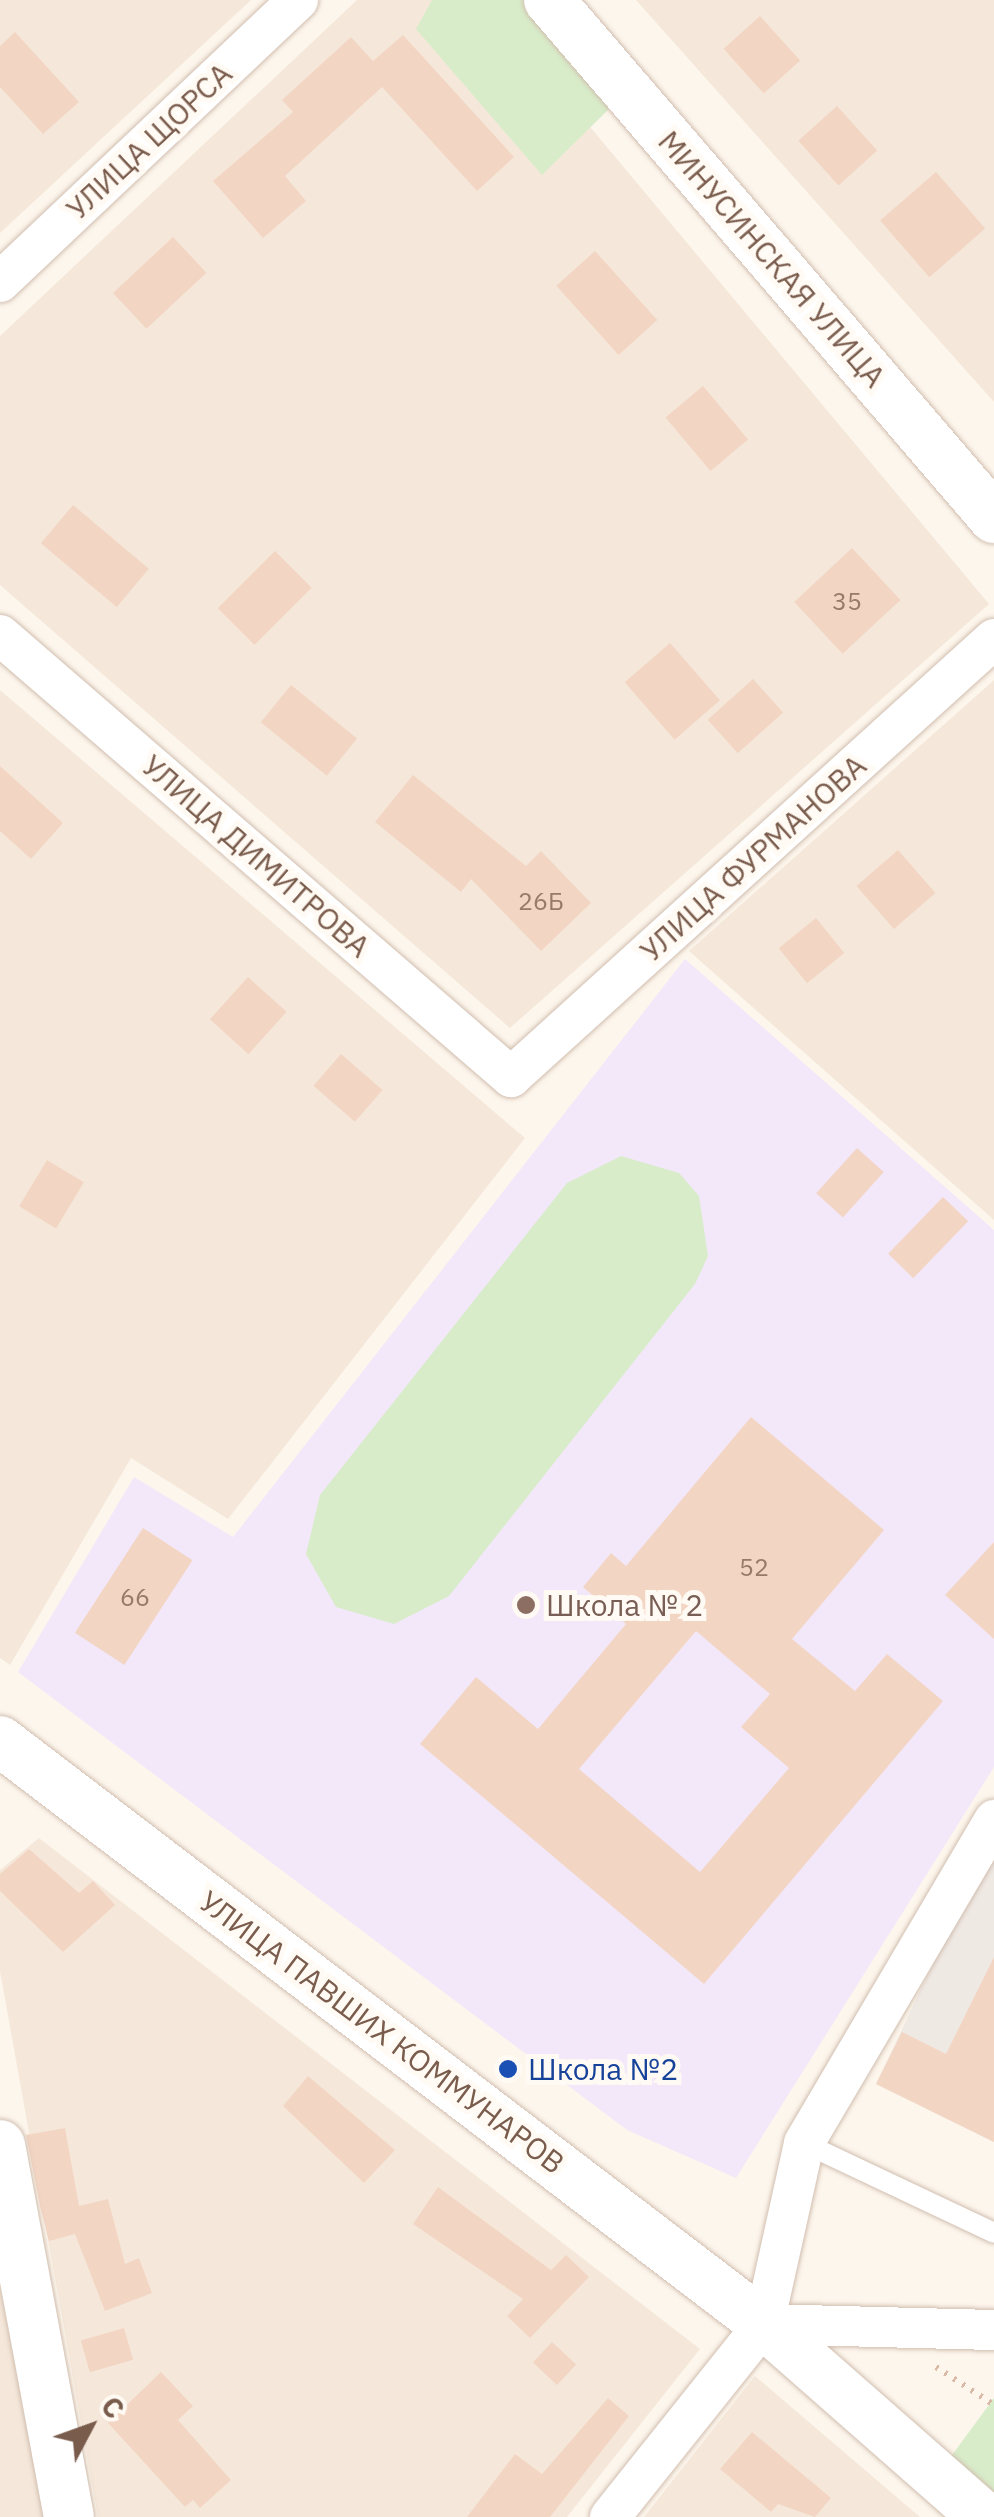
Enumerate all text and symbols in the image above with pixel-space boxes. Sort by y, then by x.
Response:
street label: УЛИЦА ЩОРСА [59,55,239,227]
street label: МИНУСИНСКАЯ УЛИЦА [651,123,893,395]
house number: 35 [832,586,862,616]
street label: УЛИЦА ДИМИТРОВА [135,747,377,965]
street label: УЛИЦА ФУРМАНОВА [633,747,873,969]
house number: 26Б [518,886,564,916]
house number: 52 [739,1552,769,1582]
house number: 66 [120,1582,150,1612]
place label: Школа № 2 [546,1587,703,1623]
marker: Школа № 2 [515,1594,537,1616]
street label: УЛИЦА ПАВШИХ КОММУНАРОВ [192,1883,572,2181]
place label: Школа №2 [528,2051,678,2087]
marker: Школа №2 [497,2058,519,2080]
north arrow [40,2377,140,2477]
text: С [93,2388,133,2426]

